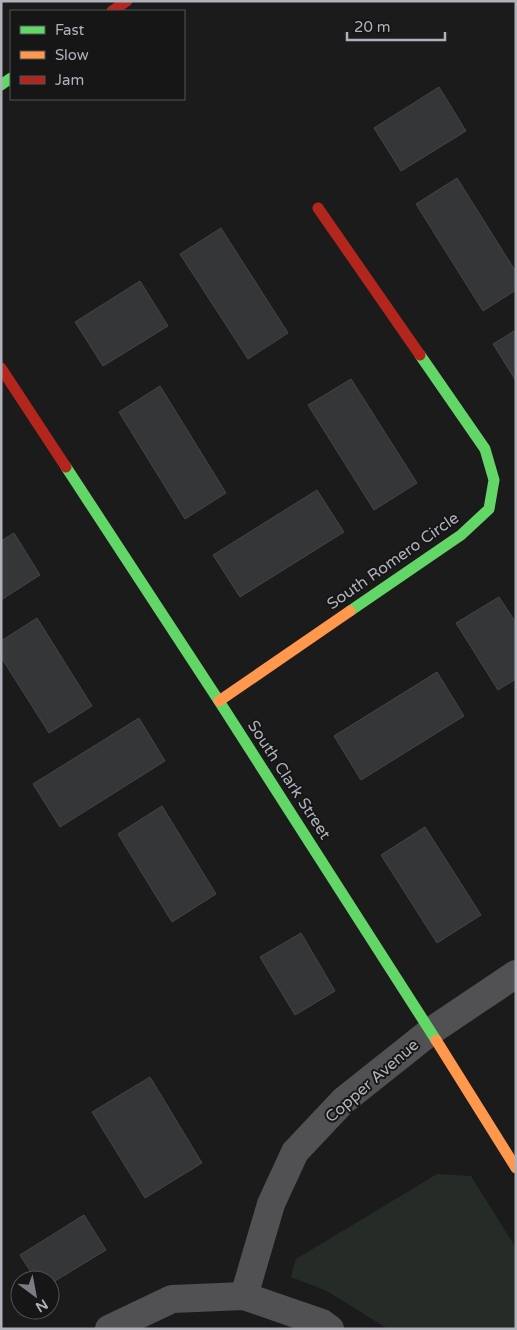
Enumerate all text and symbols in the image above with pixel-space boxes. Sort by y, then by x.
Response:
legend [10,10,185,100]
scale bar [347,10,444,42]
text: 20 m [354,18,391,36]
text: Fast [55,21,85,39]
text: Slow [55,46,89,64]
text: Jam [55,71,84,89]
street label: South Romero Circle [323,508,463,614]
street label: South Clark Street [243,717,335,843]
street label: Copper Avenue [321,1035,423,1127]
north arrow [10,1270,60,1320]
text: N [32,1295,51,1316]

